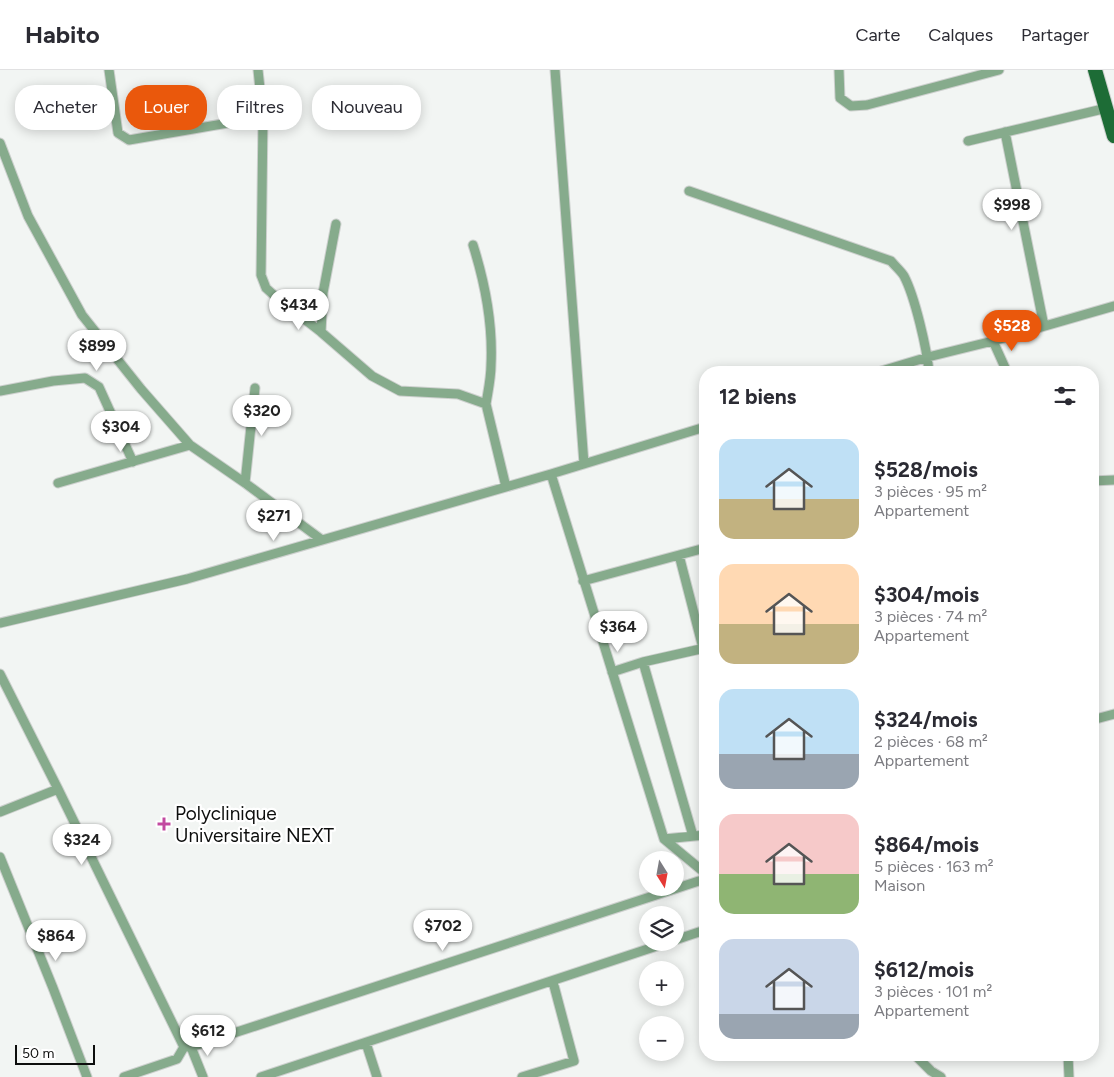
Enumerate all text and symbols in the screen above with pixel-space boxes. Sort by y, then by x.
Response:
text: Habito [25,20,100,49]
text: Carte [855,24,900,46]
text: Calques [928,24,993,46]
text: Partager [1021,24,1089,46]
chip: Acheter [15,85,115,130]
chip: Louer [125,85,207,130]
chip: Filtres [217,85,302,130]
chip: Nouveau [312,85,421,130]
pin: $998 [982,189,1042,231]
text: $998 [993,195,1031,214]
pin: $434 [269,288,329,331]
text: $434 [280,295,318,314]
pin: $528 [982,310,1042,352]
text: $528 [993,316,1031,335]
pin: $899 [67,330,127,372]
text: $899 [78,336,116,355]
icon: filters [1051,382,1079,410]
text: 12 biens [719,384,796,409]
pin: $320 [232,394,292,437]
text: $320 [243,401,281,420]
pin: $304 [91,410,151,453]
text: $304 [102,417,140,436]
text: $528/mois [874,457,978,482]
icon: home [759,459,819,519]
text: 3 pièces · 95 m² [874,482,987,501]
pin: $271 [244,500,304,542]
text: Appartement [874,501,969,520]
text: $271 [257,506,291,525]
text: $304/mois [874,582,979,607]
icon: home [759,584,819,644]
text: 3 pièces · 74 m² [874,607,987,626]
pin: $364 [588,610,648,653]
text: $364 [599,617,637,636]
text: Appartement [874,626,969,645]
text: $324/mois [874,707,978,732]
icon: home [759,709,819,769]
text: 2 pièces · 68 m² [874,732,988,751]
text: Appartement [874,751,969,770]
place label: Polyclinique Universitaire NEXT [175,802,335,847]
marker: Polyclinique Universitaire NEXT [157,817,171,831]
pin: $324 [52,824,112,866]
text: $324 [63,830,101,849]
text: $864/mois [874,832,979,857]
icon: home [759,834,819,894]
north arrow [639,851,684,896]
map controls [639,851,684,1061]
text: 5 pièces · 163 m² [874,857,994,876]
text: Maison [874,876,925,895]
button: layers [639,906,684,951]
pin: $702 [413,910,473,952]
text: $702 [424,916,462,935]
pin: $864 [26,920,86,962]
text: $864 [37,926,75,945]
text: $612/mois [874,957,974,982]
icon: home [759,959,819,1019]
button: + [639,961,684,1006]
text: 3 pièces · 101 m² [874,982,992,1001]
text: Appartement [874,1001,969,1020]
pin: $612 [178,1014,238,1057]
button: − [639,1016,684,1061]
text: $612 [191,1021,225,1040]
scale bar [15,1042,95,1065]
text: 50 m [22,1045,54,1062]

